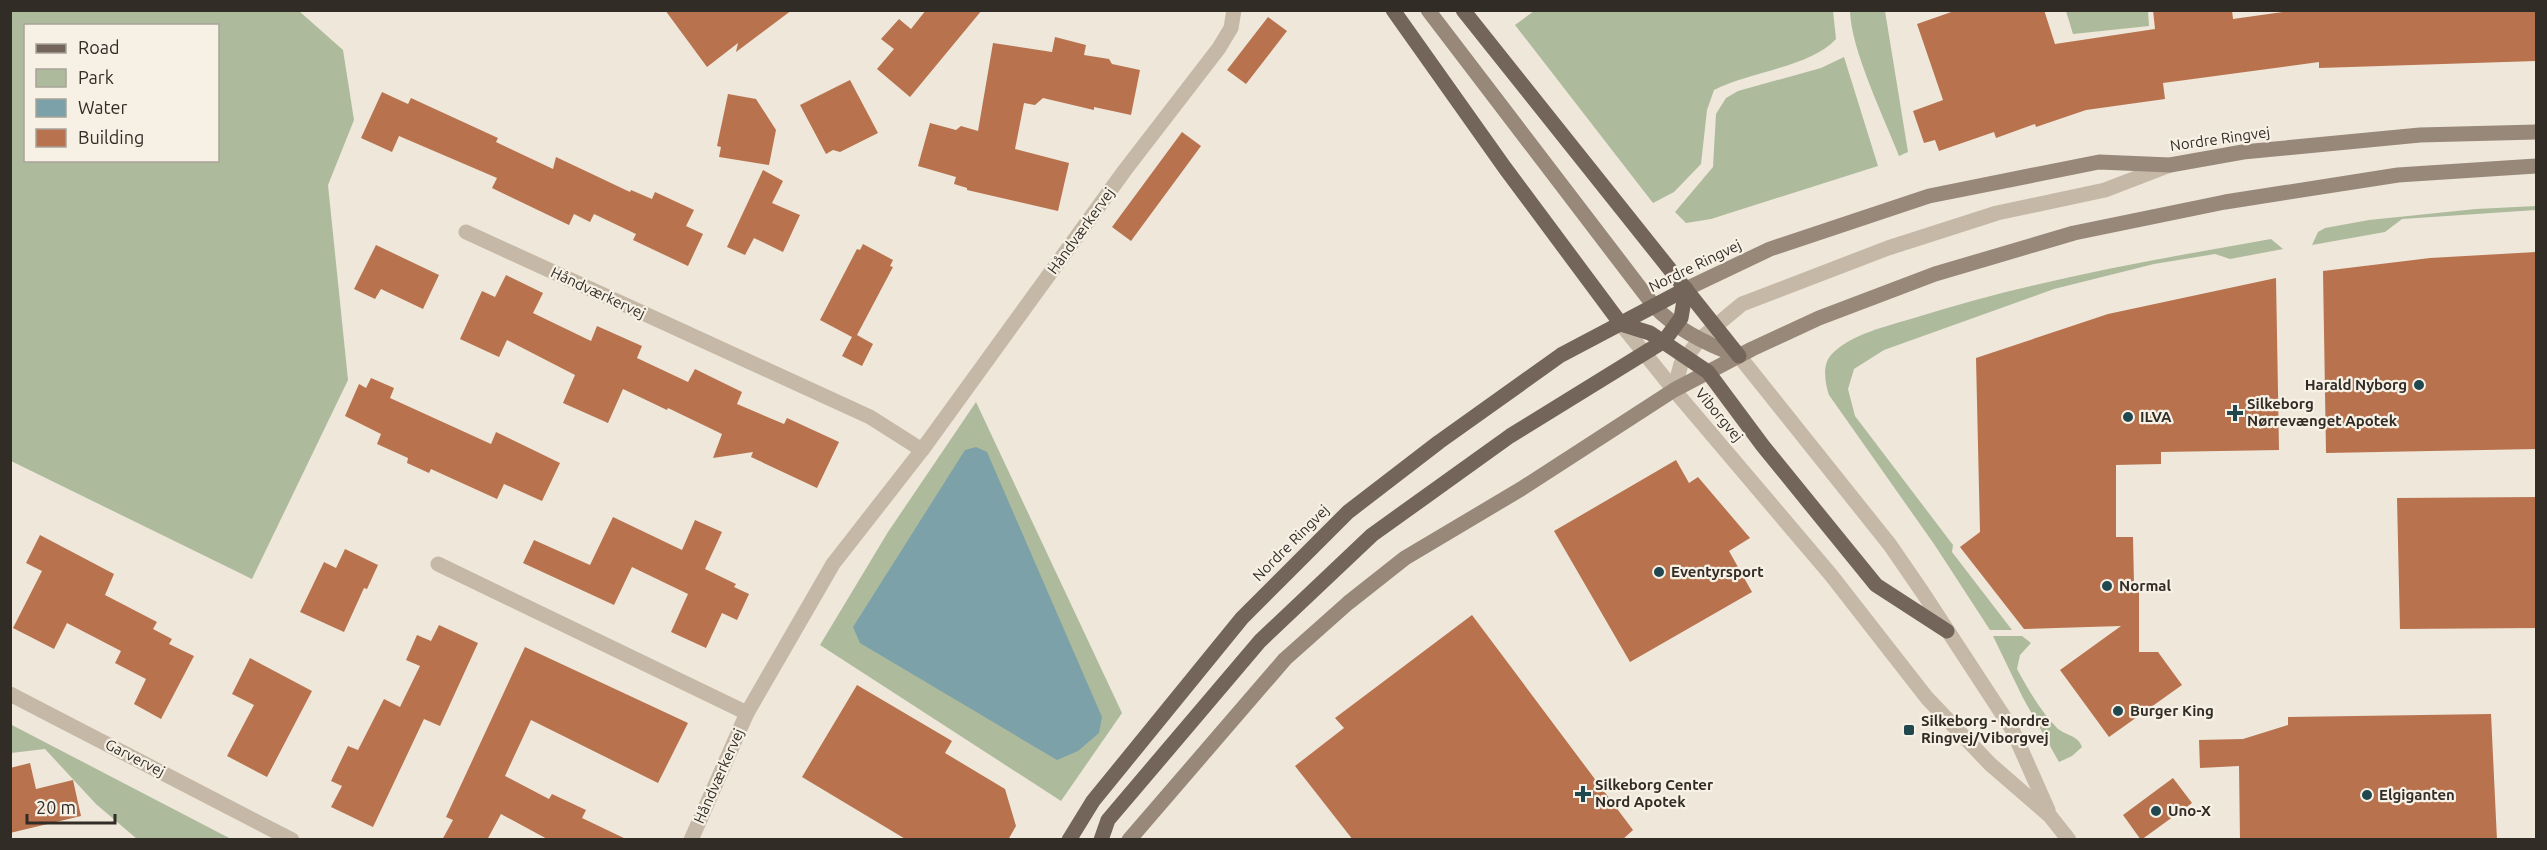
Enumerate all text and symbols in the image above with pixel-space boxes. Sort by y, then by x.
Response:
legend [24,24,219,162]
text: Road [78,37,120,57]
text: Park [78,67,114,87]
text: Water [78,97,128,117]
street label: Nordre Ringvej [2169,123,2271,154]
text: Building [78,127,144,147]
street label: Håndværkervej [1044,184,1117,277]
street label: Nordre Ringvej [1646,236,1744,295]
street label: Håndværkervej [548,263,648,322]
place label: Harald Nyborg [2305,376,2407,393]
marker: Harald Nyborg [2412,378,2426,392]
street label: Viborgvej [1692,384,1747,445]
place label: Silkeborg Nørrevænget Apotek [2247,395,2398,429]
marker: Silkeborg Nørrevænget Apotek [2228,406,2242,420]
place label: ILVA [2140,408,2172,425]
marker: ILVA [2121,410,2135,424]
street label: Nordre Ringvej [1249,501,1332,584]
place label: Eventyrsport [1671,563,1764,580]
marker: Eventyrsport [1652,565,1666,579]
place label: Normal [2119,577,2171,594]
marker: Normal [2100,579,2114,593]
place label: Burger King [2130,702,2214,719]
marker: Burger King [2111,704,2125,718]
place label: Silkeborg - Nordre Ringvej/Viborgvej [1921,712,2050,746]
marker: Silkeborg - Nordre Ringvej/Viborgvej [1902,723,1916,737]
street label: Håndværkervej [690,726,747,826]
street label: Garvervej [103,735,168,780]
place label: Silkeborg Center Nord Apotek [1595,776,1714,810]
place label: Elgiganten [2379,786,2455,803]
scale bar [27,787,116,825]
marker: Silkeborg Center Nord Apotek [1576,787,1590,801]
marker: Elgiganten [2360,788,2374,802]
text: 20 m [36,797,76,817]
place label: Uno-X [2168,802,2211,819]
marker: Uno-X [2149,804,2163,818]

